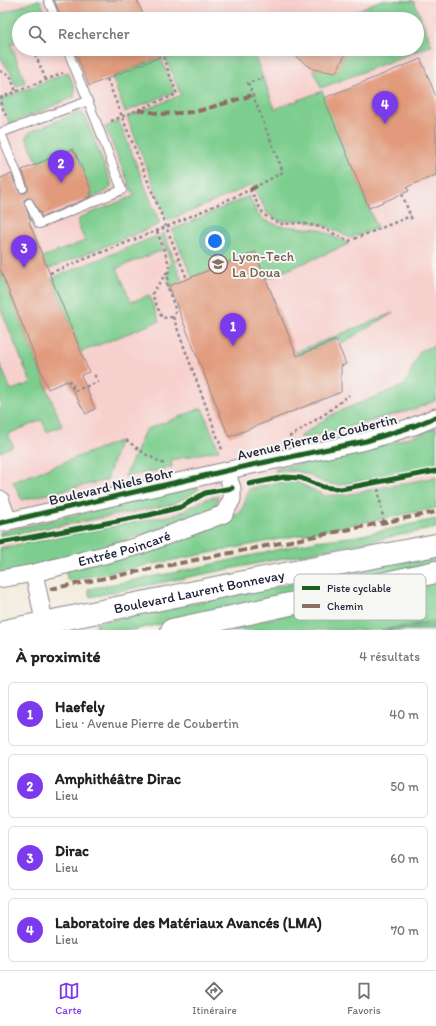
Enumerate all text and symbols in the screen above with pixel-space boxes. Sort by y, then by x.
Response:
search box [12,12,424,56]
icon: search [26,23,48,45]
text: Rechercher [58,25,130,43]
pin: 4 [372,91,398,124]
pin: 2 [48,150,74,183]
your location [205,231,225,251]
pin: 3 [11,235,37,268]
place label: Lyon-Tech La Doua [232,248,295,281]
school or university icon: Lyon-Tech La Doua [207,253,229,275]
pin: 1 [220,313,246,346]
street label: Avenue Pierre de Coubertin [236,411,399,464]
street label: Boulevard Niels Bohr [47,464,175,509]
street label: Entrée Poincaré [76,527,173,570]
street label: Boulevard Laurent Bonnevay [112,566,286,617]
legend [294,574,426,620]
text: Piste cyclable [327,582,391,595]
text: Chemin [327,600,364,613]
text: À proximité [16,646,101,666]
text: 4 résultats [359,649,420,664]
text: Haefely [55,698,105,716]
text: 1 [27,707,33,722]
text: 40 m [389,707,419,722]
text: Lieu · Avenue Pierre de Coubertin [55,716,239,731]
text: Amphithéâtre Dirac [55,770,181,788]
text: 2 [27,779,33,794]
text: 50 m [390,779,419,794]
text: Lieu [55,788,78,803]
text: Dirac [55,842,89,860]
text: 3 [26,851,34,866]
text: 60 m [390,851,419,866]
text: Lieu [55,860,78,875]
text: Laboratoire des Matériaux Avancés (LMA) [55,914,322,932]
text: 4 [26,923,34,938]
text: 70 m [391,923,419,938]
text: Lieu [55,932,78,947]
tab: Carte [55,980,82,1017]
tab: Itinéraire [192,980,237,1017]
tab: Favoris [347,980,381,1017]

